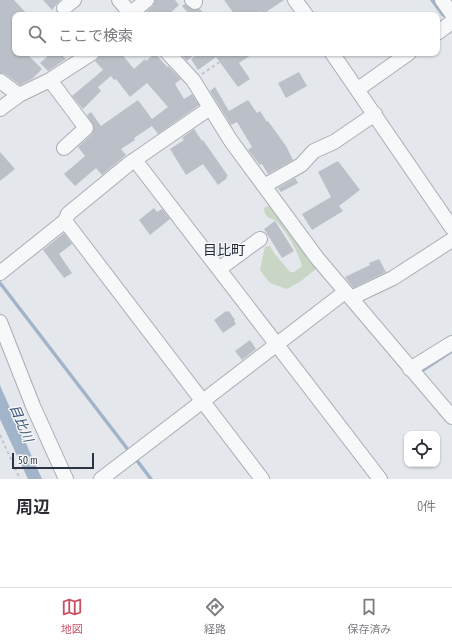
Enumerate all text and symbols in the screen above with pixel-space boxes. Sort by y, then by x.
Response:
search box [12,12,440,56]
icon: search [26,23,48,45]
text: ここで検索 [58,26,133,45]
district label: 目比町 [203,241,245,259]
water label: 目比川 [6,402,38,446]
map controls [404,431,440,467]
button: locate [404,431,440,467]
scale bar [12,451,94,470]
text: 50 m [18,453,37,467]
text: 周辺 [16,496,50,518]
text: 0件 [417,498,436,515]
tab: 地図 [61,596,83,636]
tab: 経路 [204,596,226,636]
tab: 保存済み [347,596,391,636]

